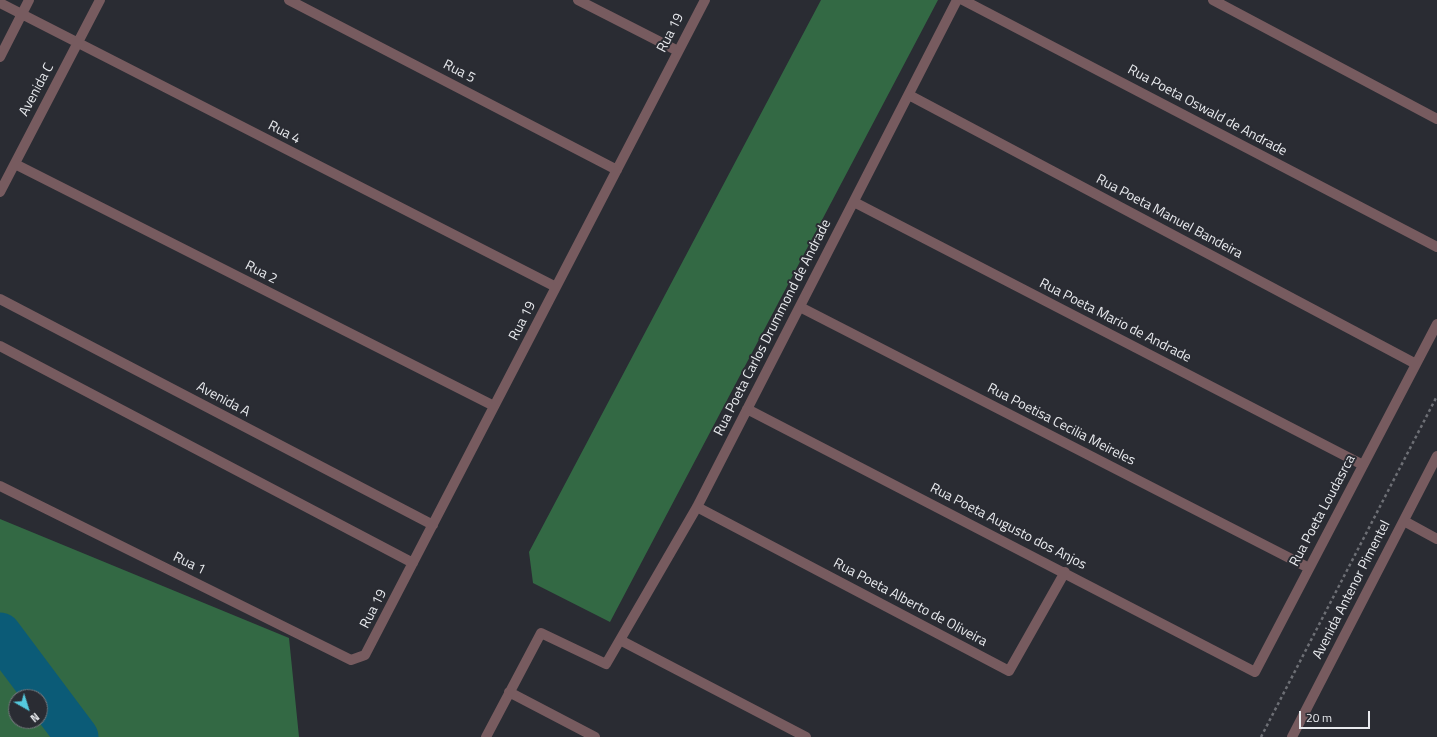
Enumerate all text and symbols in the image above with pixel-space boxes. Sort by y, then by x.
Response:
street label: Rua 19 [654,11,688,55]
street label: Rua 5 [440,57,478,87]
street label: Avenida C [16,61,58,119]
street label: Rua Poeta Oswald de Andrade [1124,62,1290,160]
street label: Rua 4 [265,118,303,148]
street label: Rua Poeta Manuel Bandeira [1093,171,1245,263]
street label: Rua Poeta Carlos Drummond de Andrade [711,217,835,439]
street label: Rua 2 [242,258,280,288]
street label: Rua Poeta Mario de Andrade [1036,275,1194,367]
street label: Rua 19 [506,299,540,343]
street label: Avenida A [193,379,253,421]
street label: Rua Poetisa Cecilia Meireles [984,380,1138,470]
street label: Rua Poeta Loudasrca [1286,452,1360,570]
street label: Rua Poeta Augusto dos Anjos [927,480,1089,574]
street label: Avenida Antenor Pimentel [1310,518,1394,662]
street label: Rua 1 [170,549,208,579]
street label: Rua Poeta Alberto de Oliveira [830,555,990,651]
street label: Rua 19 [357,587,391,631]
north arrow [8,689,48,729]
scale bar [1301,703,1372,729]
text: 20 m [1306,708,1332,727]
text: N [27,709,43,726]

